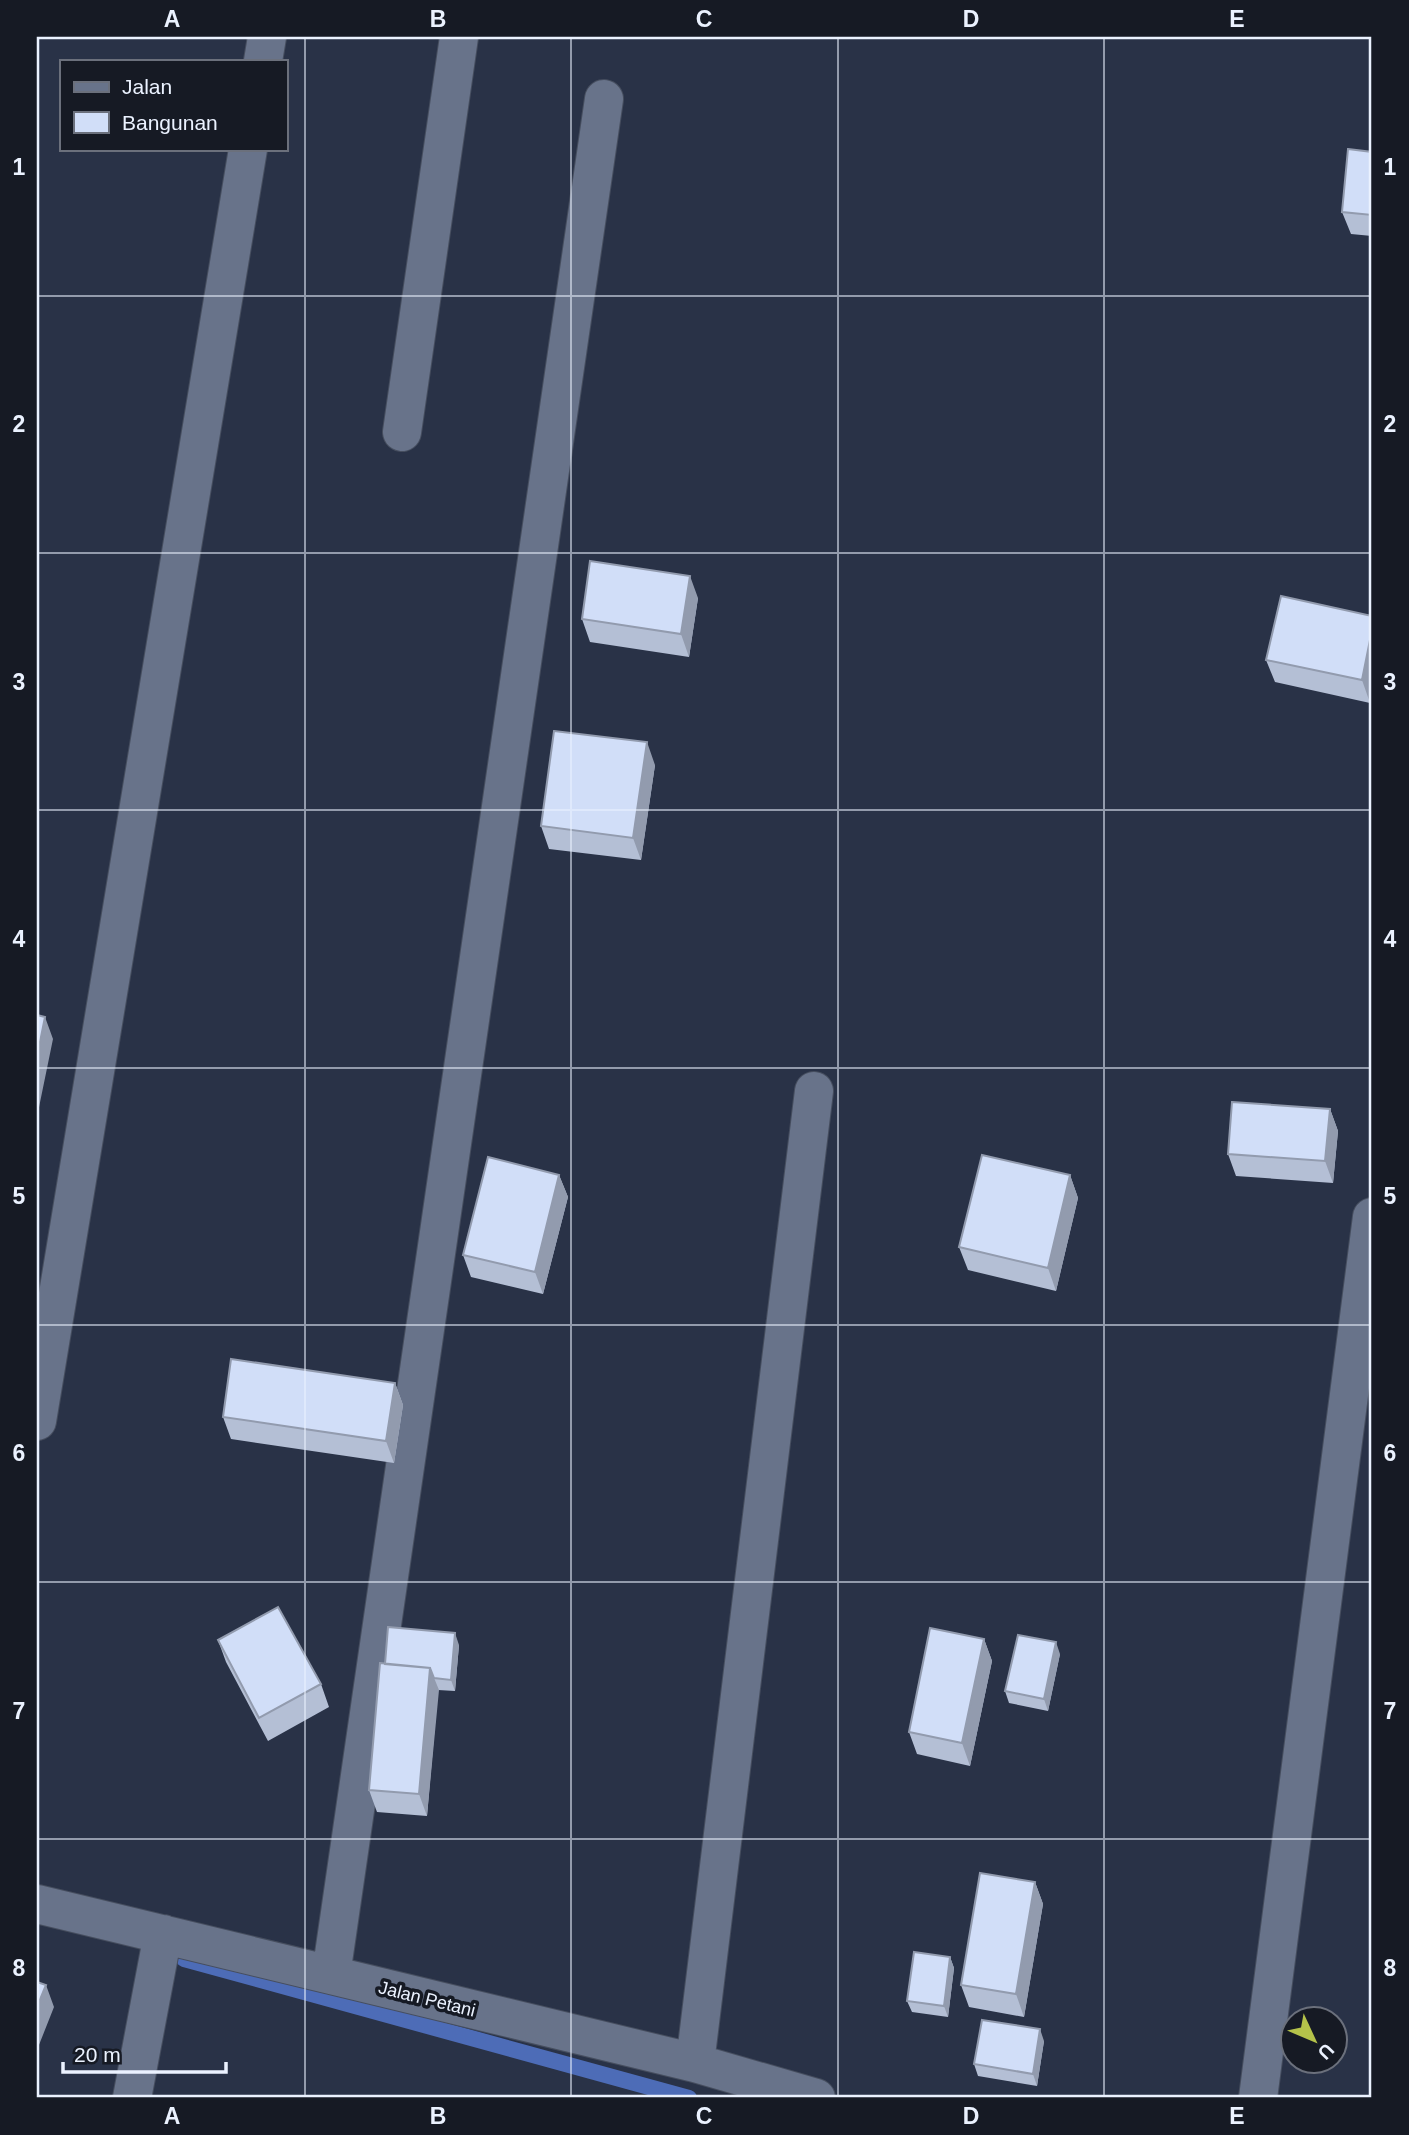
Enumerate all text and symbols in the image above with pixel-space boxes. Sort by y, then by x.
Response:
text: A [164,6,180,32]
text: B [430,6,446,32]
text: C [696,6,712,32]
text: D [963,6,979,32]
text: E [1229,6,1245,32]
legend [60,60,287,150]
text: Jalan [122,75,172,98]
text: Bangunan [122,111,218,134]
text: 1 [13,154,26,180]
text: 1 [1384,154,1397,180]
text: 2 [13,411,25,437]
text: 2 [1384,411,1396,437]
text: 3 [13,669,25,695]
text: 3 [1384,669,1396,695]
text: 4 [13,926,26,952]
text: 4 [1384,926,1397,952]
text: 5 [13,1183,26,1209]
text: 5 [1384,1183,1397,1209]
text: 6 [13,1440,25,1466]
text: 6 [1384,1440,1396,1466]
text: 7 [13,1698,25,1724]
text: 7 [1384,1698,1396,1724]
text: 8 [13,1955,26,1981]
text: 8 [1384,1955,1397,1981]
street label: Jalan Petani [377,1977,477,2021]
north arrow [1280,2006,1350,2076]
scale bar [63,2030,226,2074]
text: U [1314,2039,1338,2064]
text: 20 m [74,2043,121,2066]
text: A [164,2103,180,2129]
text: B [430,2103,446,2129]
text: C [696,2103,712,2129]
text: D [963,2103,979,2129]
text: E [1229,2103,1245,2129]

